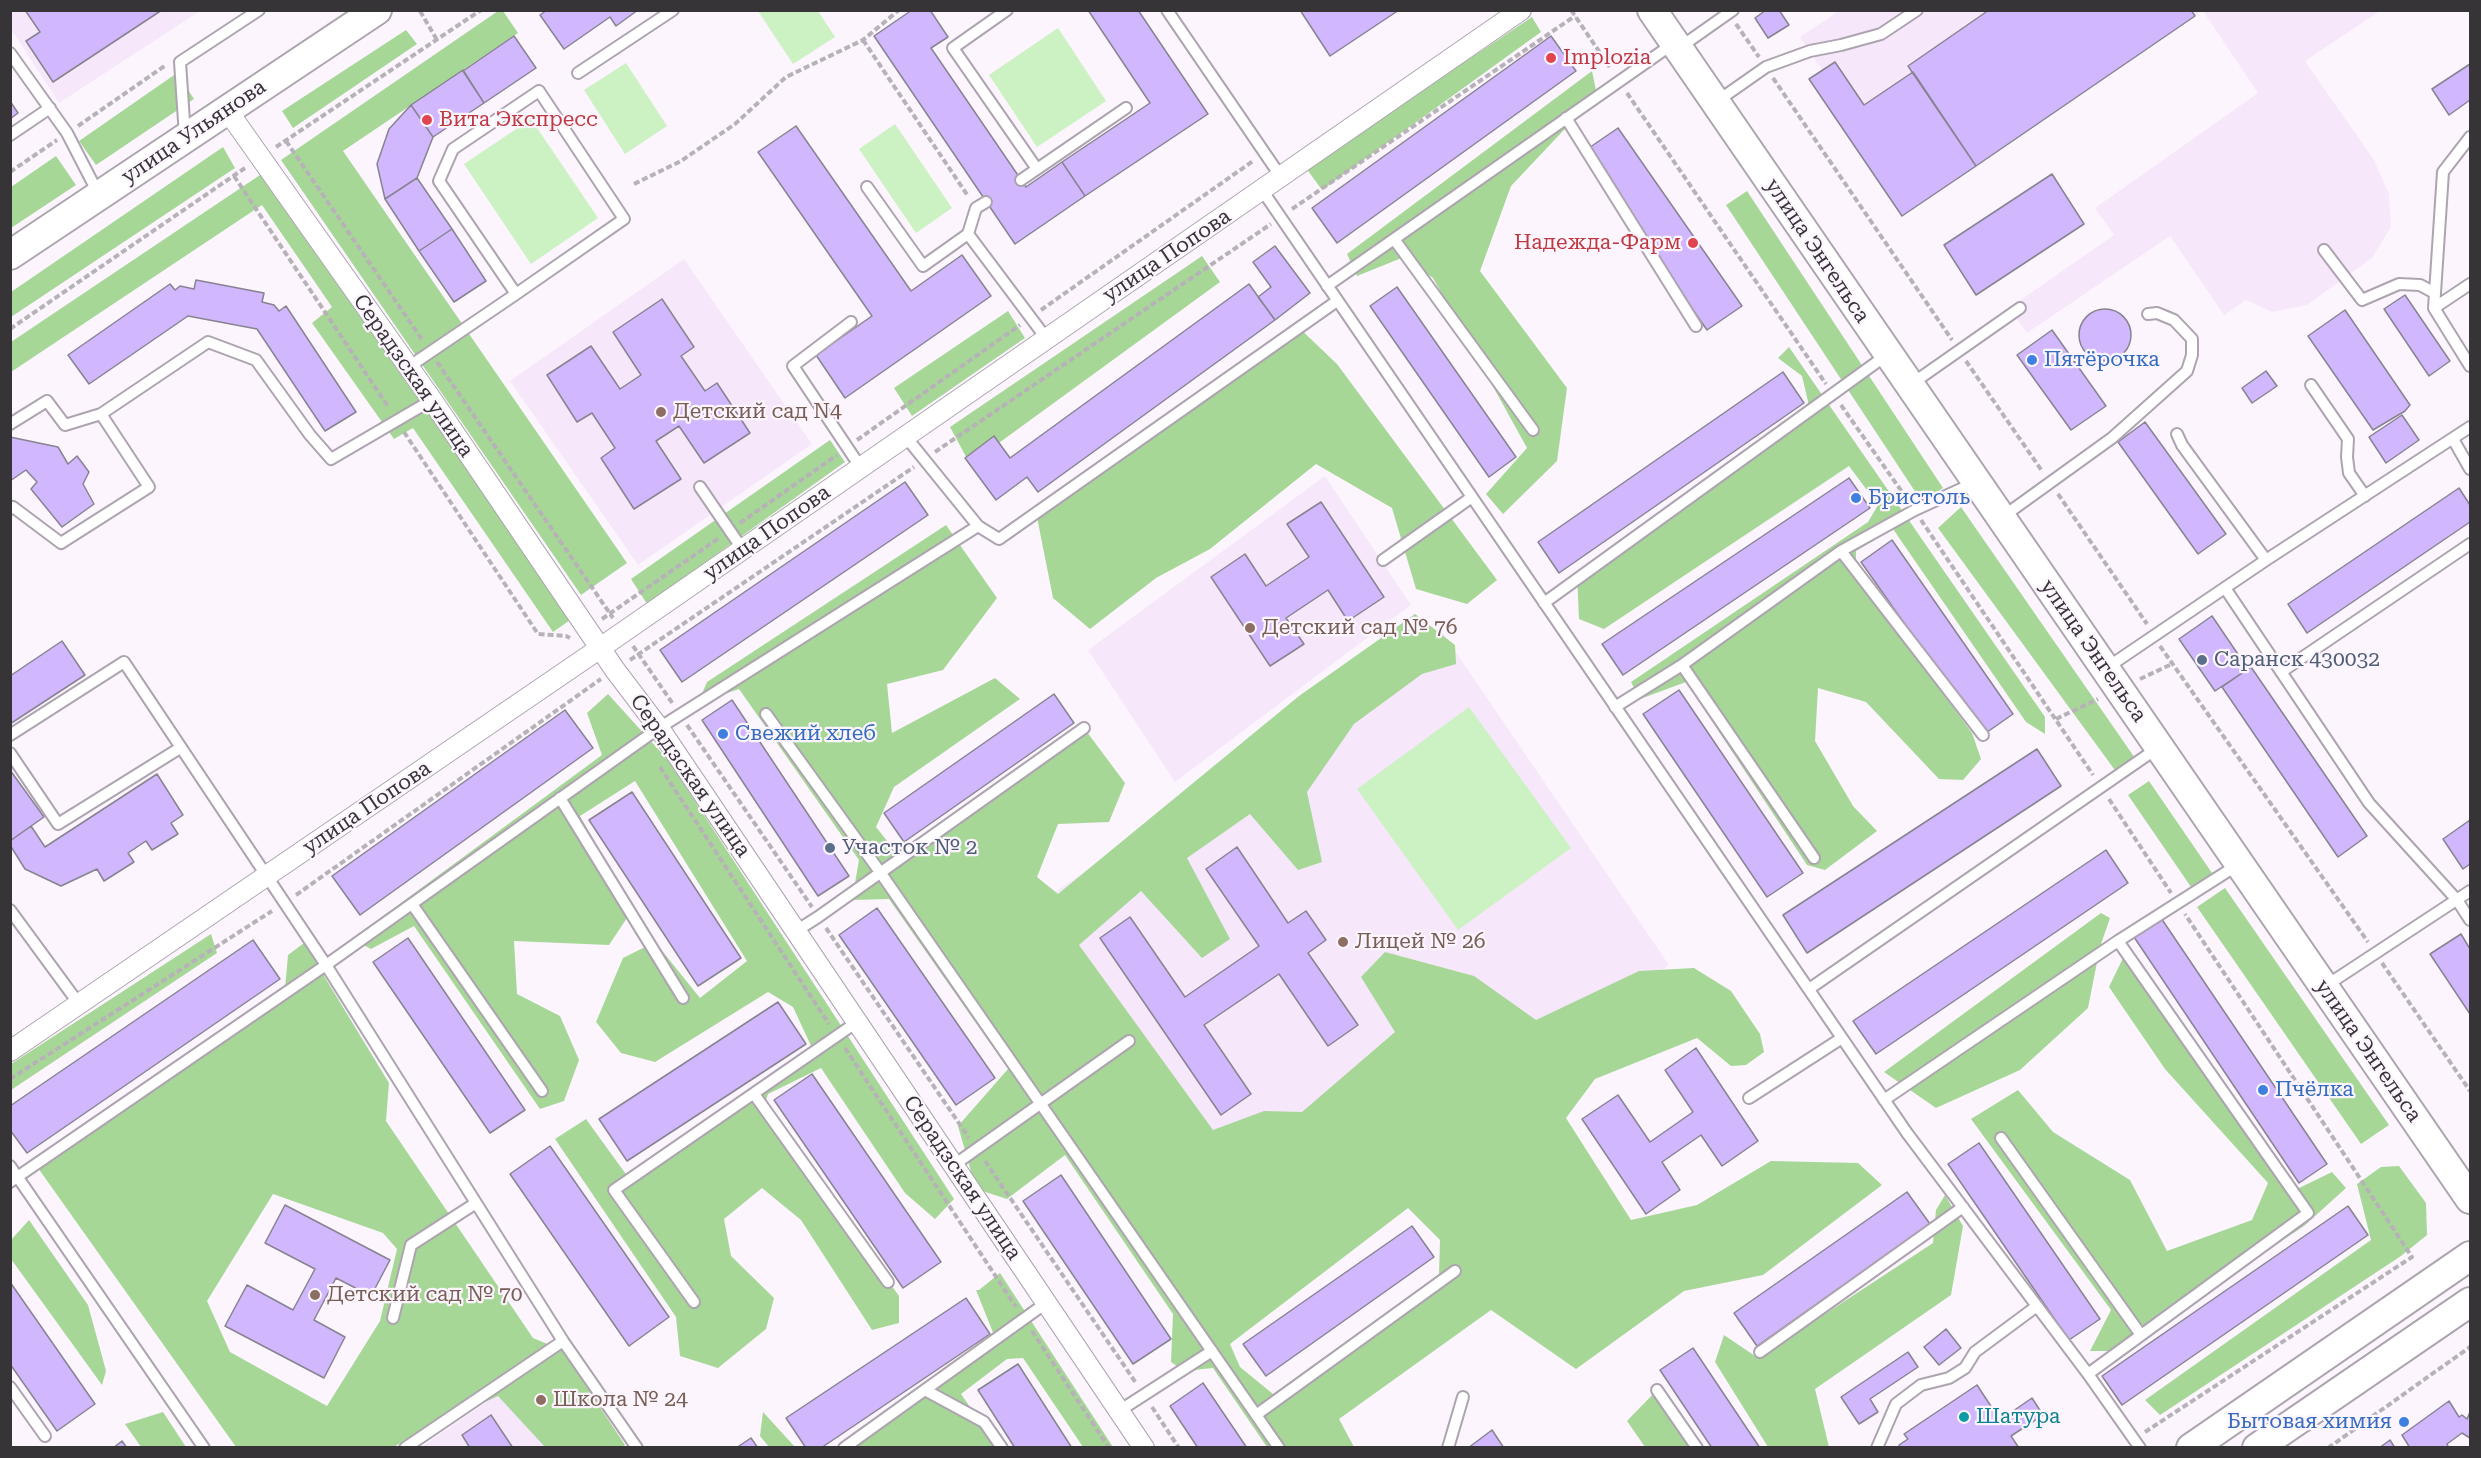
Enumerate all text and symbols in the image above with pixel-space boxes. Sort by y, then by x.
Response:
place label: Implozia [1563,45,1651,71]
marker: Implozia [1544,51,1558,65]
street label: улица Ульянова [117,74,271,190]
place label: Вита Экспресс [439,107,598,133]
marker: Вита Экспресс [420,113,434,127]
street label: улица Энгельса [1759,174,1875,328]
street label: улица Попова [1098,204,1236,308]
place label: Надежда-Фарм [1514,230,1681,256]
marker: Надежда-Фарм [1686,236,1700,250]
street label: Серадзская улица [347,290,479,462]
place label: Пятёрочка [2044,347,2160,373]
marker: Пятёрочка [2025,353,2039,367]
place label: Детский сад N4 [673,399,842,425]
marker: Детский сад N4 [654,405,668,419]
street label: улица Попова [699,480,835,586]
place label: Бристоль [1868,485,1970,511]
marker: Бристоль [1849,491,1863,505]
street label: улица Энгельса [2034,575,2152,727]
place label: Детский сад № 76 [1262,615,1457,641]
marker: Детский сад № 76 [1243,621,1257,635]
place label: Саранск 430032 [2214,647,2380,673]
marker: Саранск 430032 [2195,653,2209,667]
street label: Серадзская улица [624,690,756,862]
place label: Свежий хлеб [735,721,876,747]
marker: Свежий хлеб [716,727,730,741]
street label: улица Попова [298,756,436,860]
place label: Участок № 2 [842,835,977,861]
marker: Участок № 2 [823,841,837,855]
place label: Лицей № 26 [1355,929,1485,955]
marker: Лицей № 26 [1336,935,1350,949]
street label: улица Энгельса [2309,975,2427,1127]
place label: Пчёлка [2275,1077,2354,1103]
marker: Пчёлка [2256,1083,2270,1097]
street label: Серадзская улица [898,1091,1026,1265]
place label: Детский сад № 70 [327,1282,522,1308]
marker: Детский сад № 70 [308,1288,322,1302]
place label: Школа № 24 [553,1387,688,1413]
marker: Школа № 24 [534,1393,548,1407]
place label: Шатура [1976,1404,2060,1430]
place label: Бытовая химия [2227,1409,2392,1435]
marker: Шатура [1957,1410,1971,1424]
marker: Бытовая химия [2397,1415,2411,1429]

